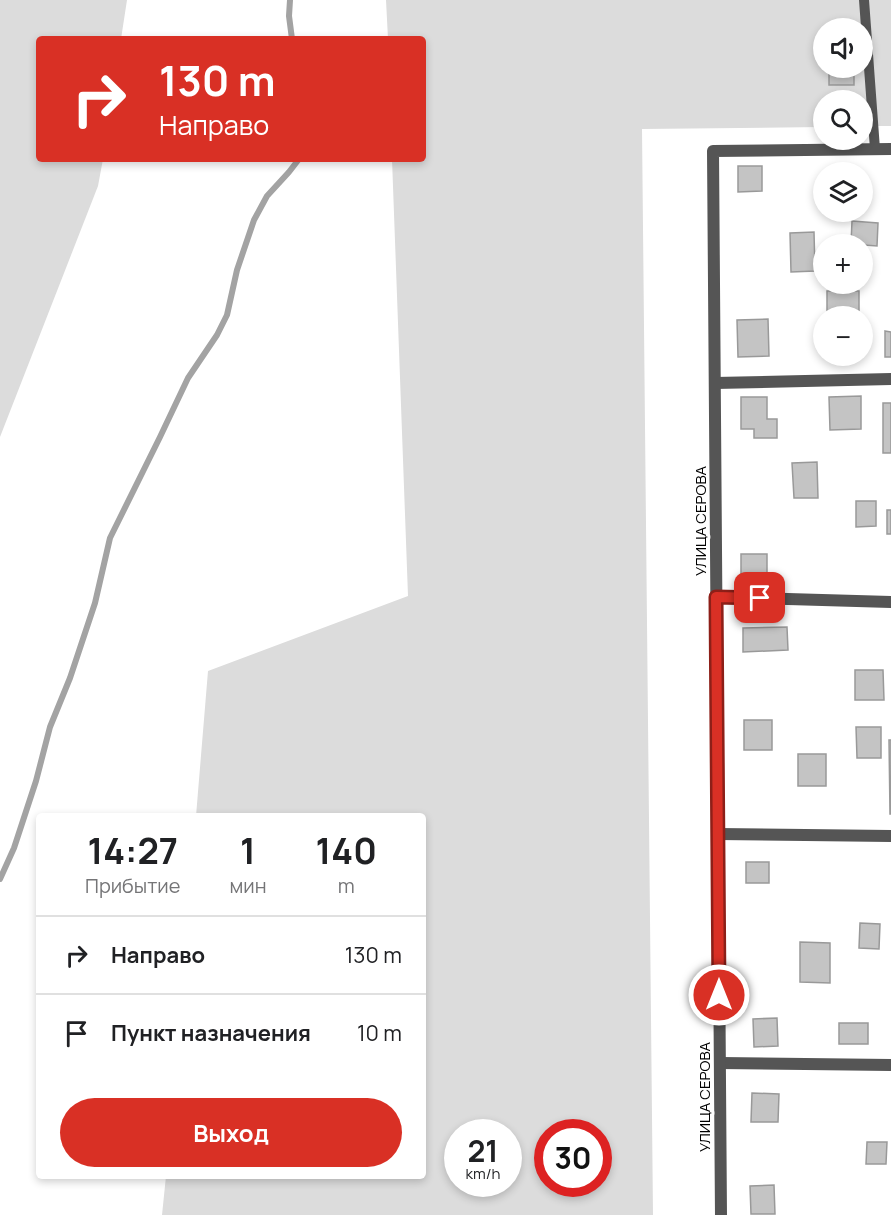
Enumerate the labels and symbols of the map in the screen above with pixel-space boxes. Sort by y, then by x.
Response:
street label: УЛИЦА СЕРОВА [690,465,711,576]
pin [734,572,785,623]
position arrow [687,963,751,1027]
street label: УЛИЦА СЕРОВА [694,1041,715,1152]
speed limit sign: 30 [534,1119,612,1197]

